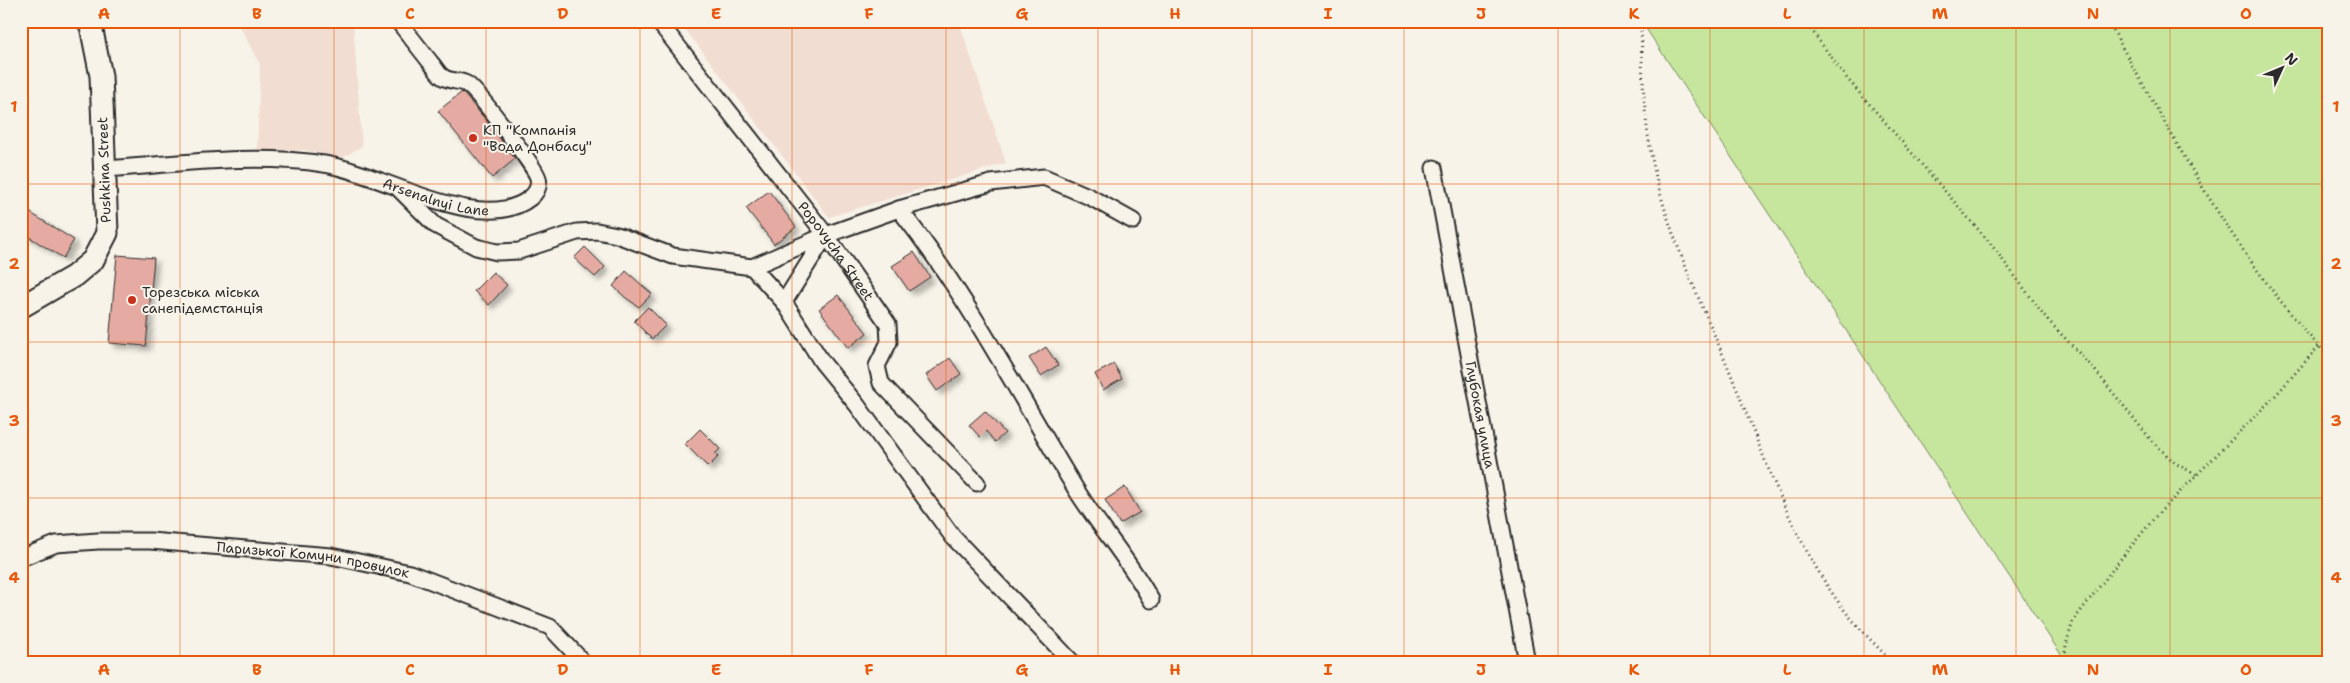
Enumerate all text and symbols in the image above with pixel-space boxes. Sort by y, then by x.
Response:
text: A [98,3,110,24]
text: B [252,3,262,24]
text: C [405,3,415,24]
text: D [557,3,569,24]
text: E [711,3,721,24]
text: F [864,3,874,24]
text: G [1016,3,1029,24]
text: H [1169,3,1181,24]
text: I [1324,3,1333,24]
text: J [1476,3,1486,24]
text: K [1629,3,1640,24]
text: L [1783,3,1792,24]
text: M [1932,3,1949,24]
text: N [2087,3,2099,24]
text: O [2240,3,2252,24]
north arrow [2258,42,2308,92]
text: N [2281,49,2302,69]
text: 1 [10,96,18,117]
text: 1 [2332,96,2340,117]
street label: Pushkina Street [93,117,115,223]
place label: КП "Компанія "Вода Донбасу" [483,121,592,155]
marker: КП "Компанія "Вода Донбасу" [467,132,479,144]
street label: Arsenalnyi Lane [380,174,490,219]
street label: Popovycha Street [794,198,878,304]
text: 2 [8,253,20,274]
text: 2 [2330,253,2342,274]
place label: Торезська міська санепідемстанція [142,283,263,317]
marker: Торезська міська санепідемстанція [126,294,138,306]
street label: Глубокая улица [1462,360,1499,470]
text: 3 [8,410,20,431]
text: 3 [2330,410,2342,431]
street label: Паризької Комуни провулок [216,538,412,582]
text: 4 [8,567,20,588]
text: 4 [2330,567,2342,588]
text: A [98,659,110,680]
text: B [252,659,262,680]
text: C [405,659,415,680]
text: D [557,659,569,680]
text: E [711,659,721,680]
text: F [864,659,874,680]
text: G [1016,659,1029,680]
text: H [1169,659,1181,680]
text: I [1324,659,1333,680]
text: J [1476,659,1486,680]
text: K [1629,659,1640,680]
text: L [1783,659,1792,680]
text: M [1932,659,1949,680]
text: N [2087,659,2099,680]
text: O [2240,659,2252,680]

